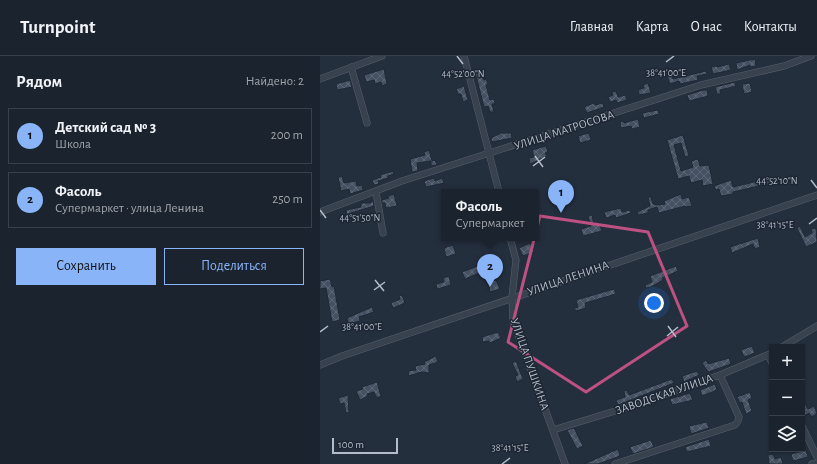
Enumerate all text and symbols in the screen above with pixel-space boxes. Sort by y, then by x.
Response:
text: Turnpoint [20,18,95,37]
text: Главная [570,20,614,34]
text: Карта [636,20,669,34]
text: О нас [691,20,722,34]
text: Контакты [744,20,797,34]
text: 38°41'00"E [646,68,686,78]
text: 44°52'00"N [441,69,485,79]
text: Рядом [16,73,62,90]
text: Найдено: 2 [246,75,304,88]
street label: УЛИЦА МАТРОСОВА [513,108,615,152]
text: Детский сад № 3 [55,120,156,135]
text: 1 [28,129,32,142]
text: 200 m [271,129,303,142]
text: Школа [55,138,91,151]
text: 44°52'10"N [756,176,798,186]
pin: 1 [548,180,574,213]
text: Фасоль [55,184,101,199]
popup [441,189,539,241]
text: 2 [27,193,33,206]
text: 250 m [272,193,303,206]
text: Фасоль [456,199,502,214]
text: Супермаркет · улица Ленина [55,202,204,215]
text: 44°51'50"N [340,213,380,223]
text: Супермаркет [456,217,524,230]
text: 38°41'15"E [757,220,794,230]
button: Сохранить [16,248,156,285]
button: Поделиться [164,248,304,285]
pin: 2 [477,254,503,287]
street label: УЛИЦА ЛЕНИНА [526,258,610,298]
your location [644,293,664,313]
street label: УЛИЦА ПУШКИНА [509,317,551,411]
text: 38°41'00"E [342,322,382,332]
map controls [769,344,805,452]
button: + [769,344,805,380]
street label: ЗАВОДСКАЯ УЛИЦА [614,372,714,416]
button: − [769,380,805,416]
button: layers [769,416,805,452]
scale bar [332,436,398,455]
text: 100 m [338,439,364,450]
text: 38°41'15"E [492,443,529,453]

